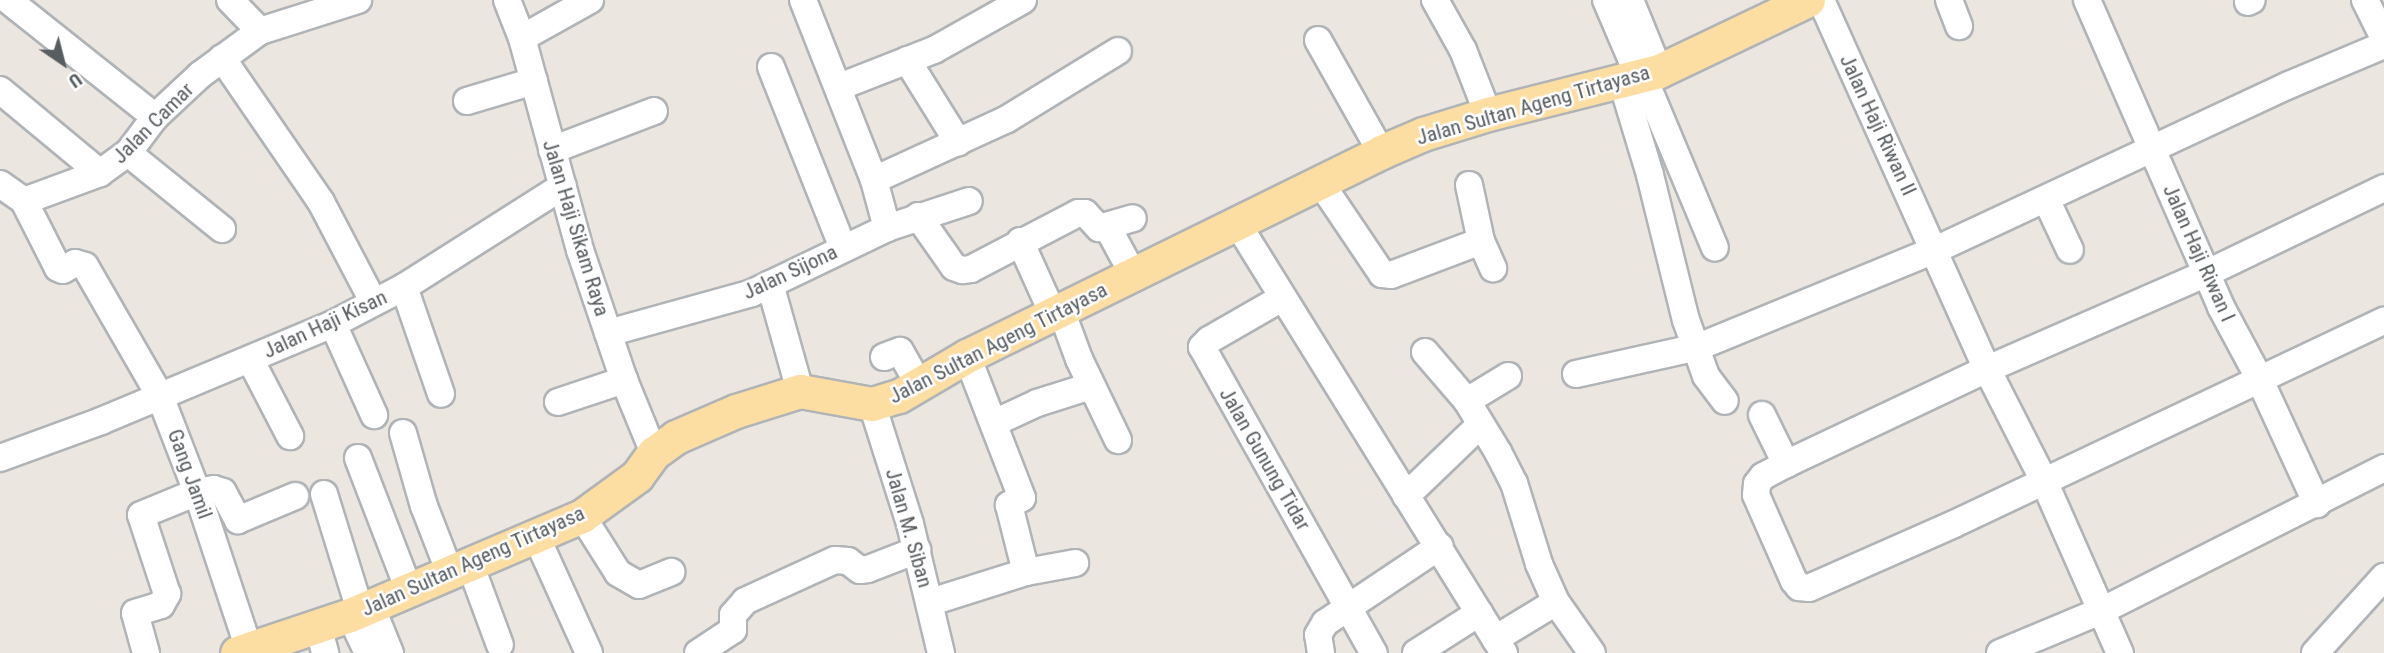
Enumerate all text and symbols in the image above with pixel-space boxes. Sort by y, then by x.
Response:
north arrow [28,28,98,98]
street label: Jalan Haji Riwan II [1834,50,1922,200]
street label: Jalan Sultan Ageng Tirtayasa [1413,60,1653,150]
text: U [64,68,86,93]
street label: Jalan Camar [107,77,199,169]
street label: Jalan Haji Sikam Raya [537,137,615,319]
street label: Jalan Haji Riwan I [2158,181,2240,325]
street label: Jalan Sijona [739,239,841,305]
street label: Jalan Sultan Ageng Tirtayasa [884,277,1112,409]
street label: Jalan Haji Kisan [259,284,391,364]
street label: Jalan Gunung Tidar [1214,383,1316,535]
street label: Gang Jamil [162,426,218,522]
street label: Jalan M. Siban [880,466,938,590]
street label: Jalan Sultan Ageng Tirtayasa [357,500,589,622]

